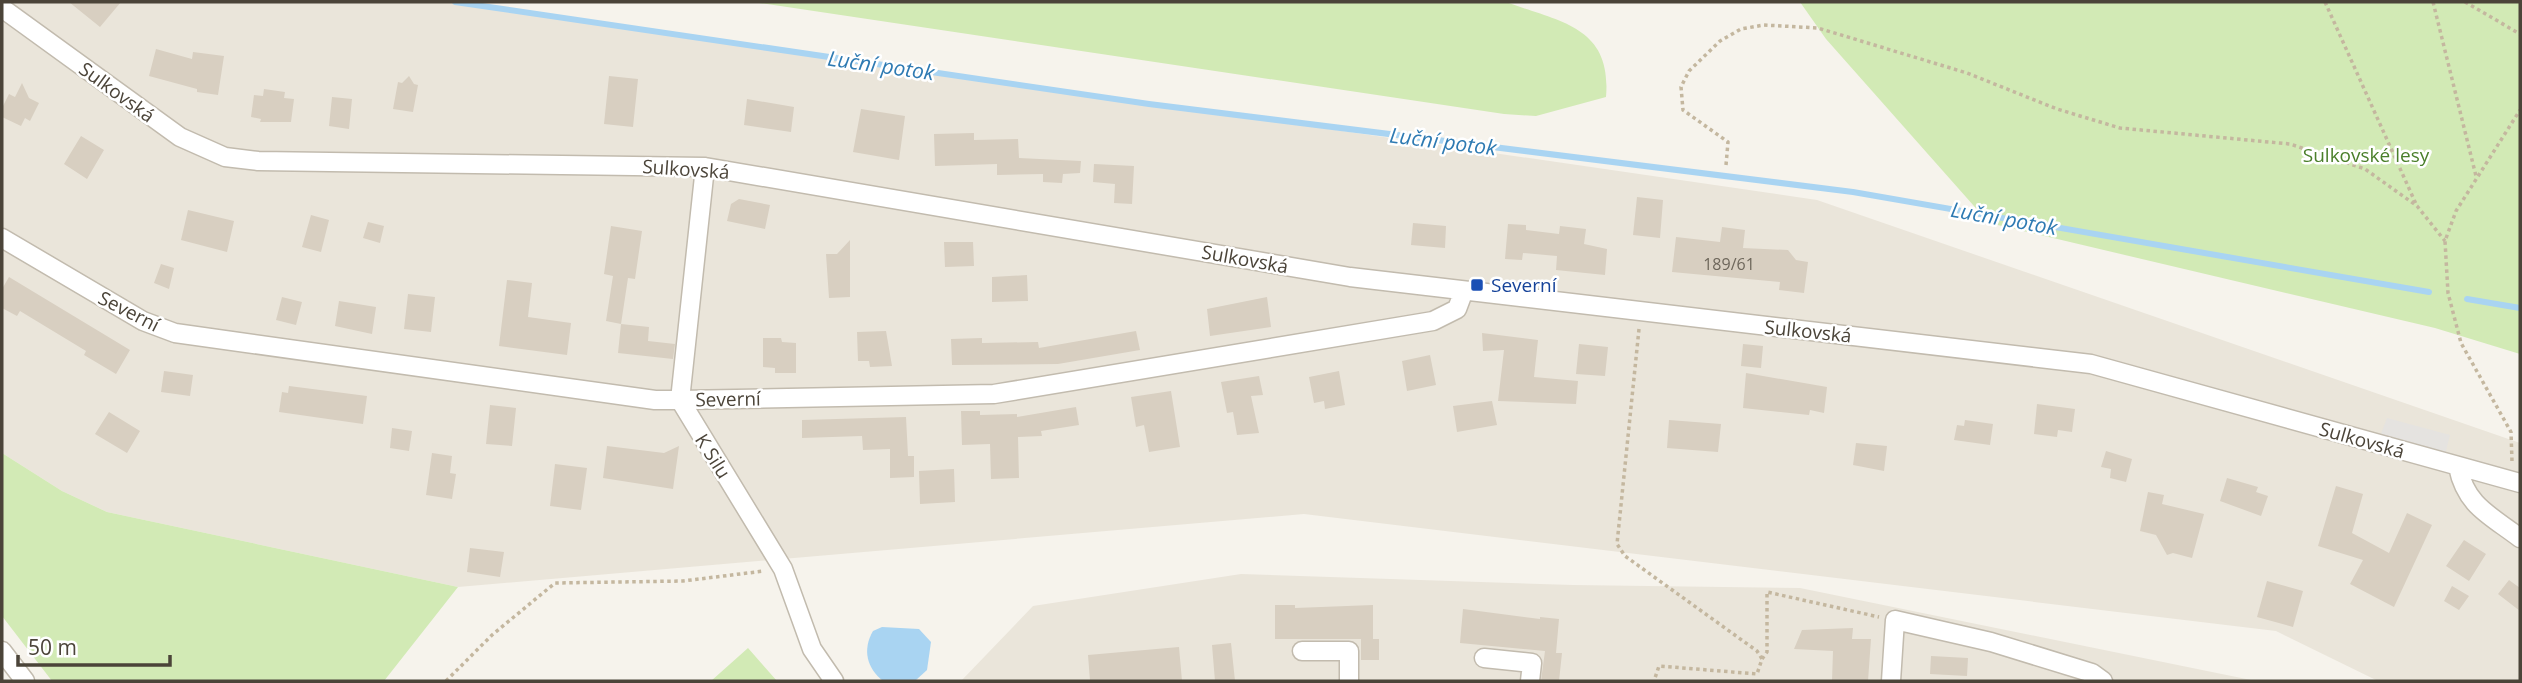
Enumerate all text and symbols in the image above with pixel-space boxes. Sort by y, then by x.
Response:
water label: Luční potok [826,44,937,86]
street label: Sulkovská [74,56,160,128]
water label: Luční potok [1388,121,1499,162]
park label: Sulkovské lesy [2303,142,2430,168]
street label: Sulkovská [642,153,730,185]
water label: Luční potok [1949,195,2060,241]
street label: Sulkovská [1200,239,1290,279]
house number: 189/61 [1703,253,1755,275]
place label: Severní [1491,272,1558,298]
marker: Severní [1469,277,1485,293]
street label: Severní [94,285,165,338]
street label: Sulkovská [1763,314,1853,348]
street label: Severní [695,385,762,413]
street label: Sulkovská [2316,415,2408,465]
street label: K Silu [689,429,737,483]
scale bar [18,624,170,668]
text: 50 m [28,633,77,661]

